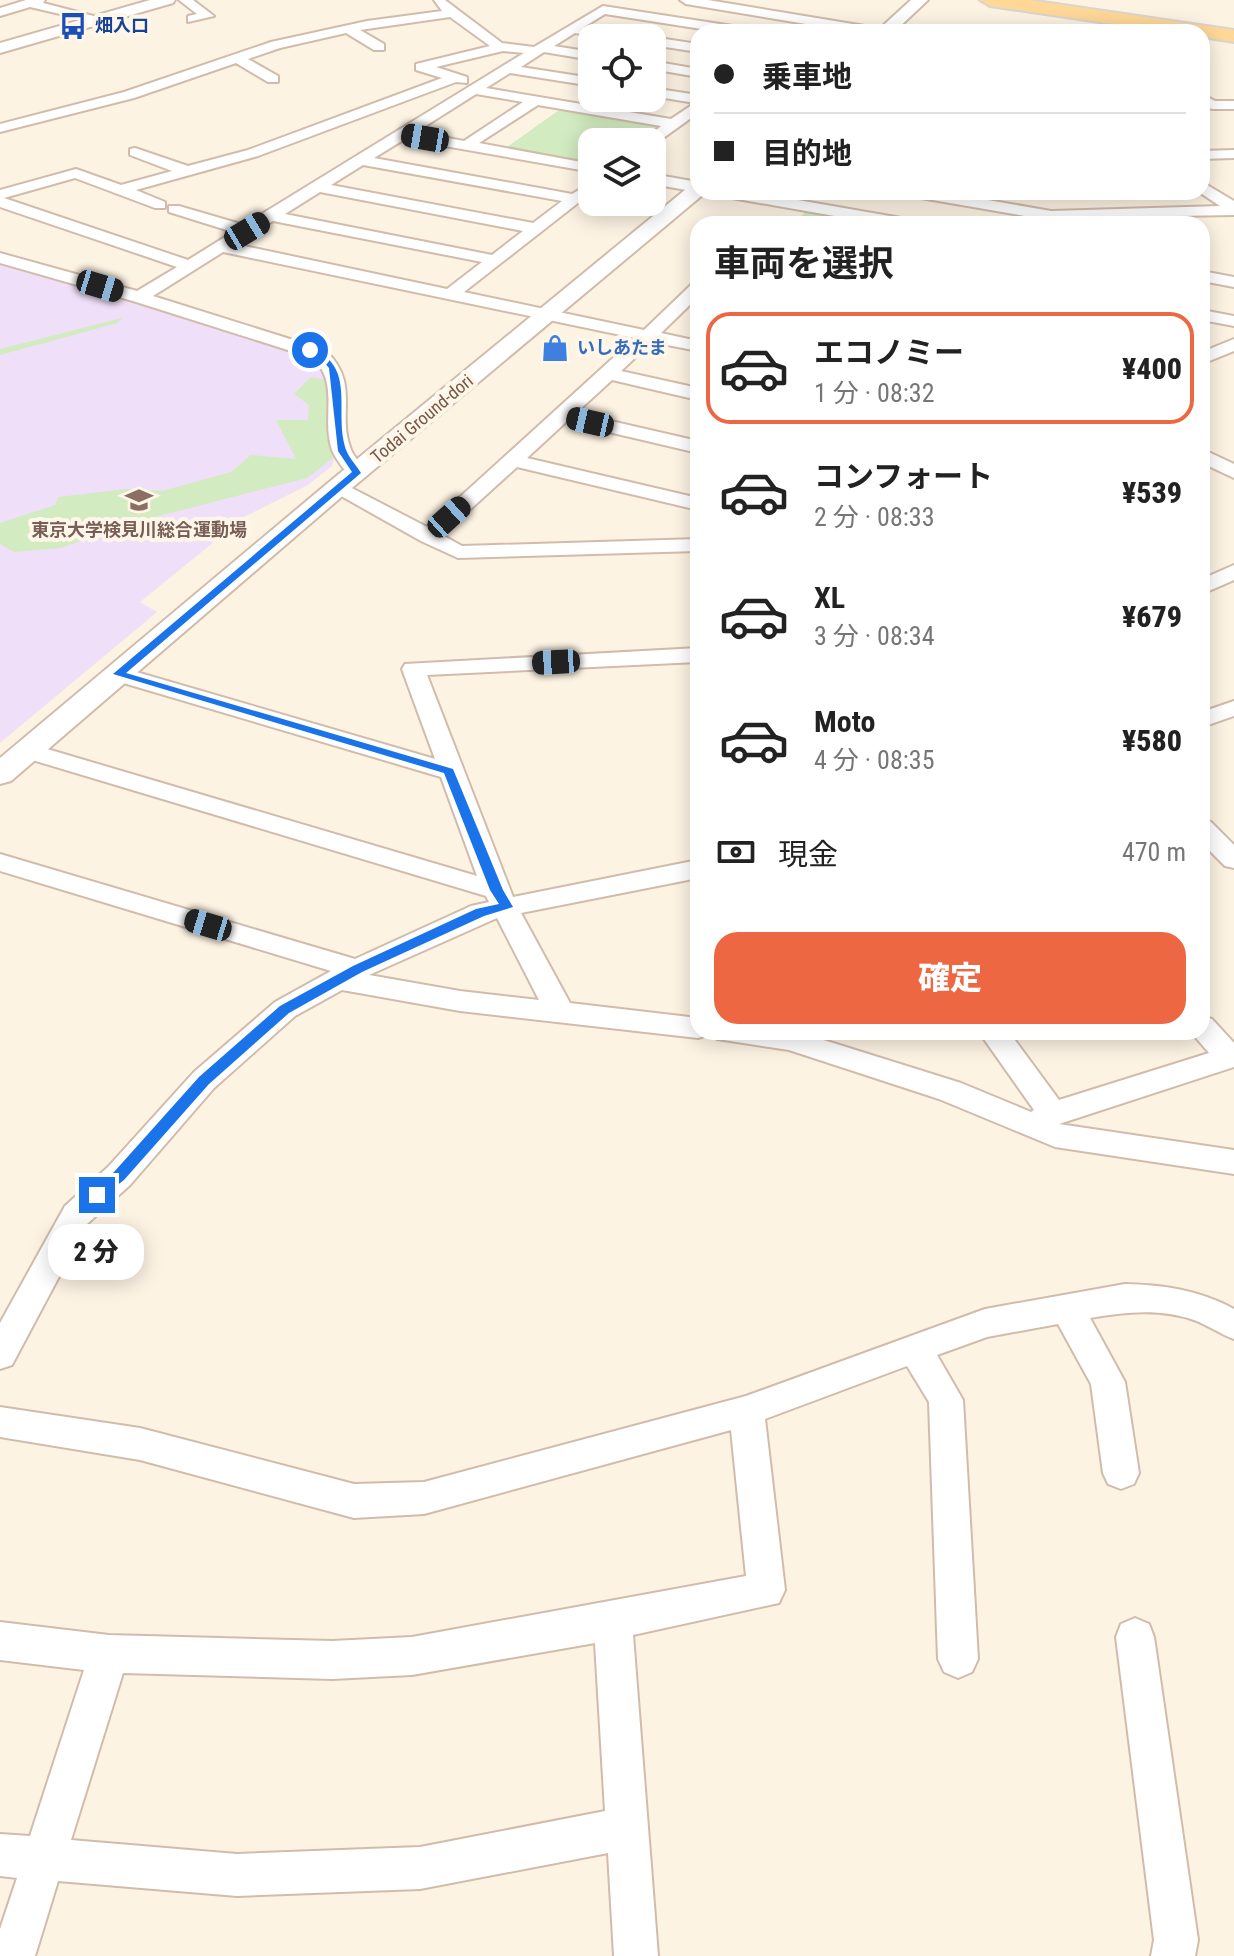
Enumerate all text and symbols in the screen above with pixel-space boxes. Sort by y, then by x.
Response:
bus stop icon: 畑入口 [58,11,88,41]
place label: 畑入口 [95,15,149,36]
map controls [578,24,666,216]
button: locate [578,24,666,112]
text: 乗車地 [762,59,852,94]
car [399,122,451,154]
button: layers [578,128,666,216]
text: 目的地 [762,136,852,171]
car [220,208,274,254]
text: 車両を選択 [714,243,894,285]
car [74,268,126,304]
route start [292,332,328,368]
icon: car [718,332,790,404]
shop icon: いしあたま [540,333,570,363]
text: エコノミー [814,335,964,370]
place label: いしあたま [577,337,666,358]
text: ¥400 [1122,351,1182,386]
street label: Todai Ground-dori [366,370,477,467]
text: 1 分 · 08:32 [814,378,934,408]
car [564,405,616,439]
icon: car [718,456,790,528]
text: コンフォート [814,459,993,494]
text: ¥539 [1122,475,1182,510]
school or university icon: 東京大学検見川総合運動場 [124,485,154,515]
car [423,492,475,542]
text: 2 分 · 08:33 [814,502,934,532]
place label: 東京大学検見川総合運動場 [31,519,247,540]
icon: car [718,580,790,652]
text: XL [814,580,845,615]
text: ¥679 [1122,599,1182,634]
text: 3 分 · 08:34 [814,621,934,651]
car [531,649,581,675]
icon: car [718,704,790,776]
text: Moto [814,704,875,739]
text: ¥580 [1122,723,1182,758]
text: 4 分 · 08:35 [814,745,934,775]
icon: cash [714,830,758,874]
text: 現金 [778,837,838,872]
text: 470 m [1122,837,1186,867]
car [182,907,234,943]
button: 確定 [714,932,1186,1024]
route end [79,1177,115,1213]
callout: 2 分 [49,1223,145,1279]
text: 2 分 [73,1237,119,1267]

